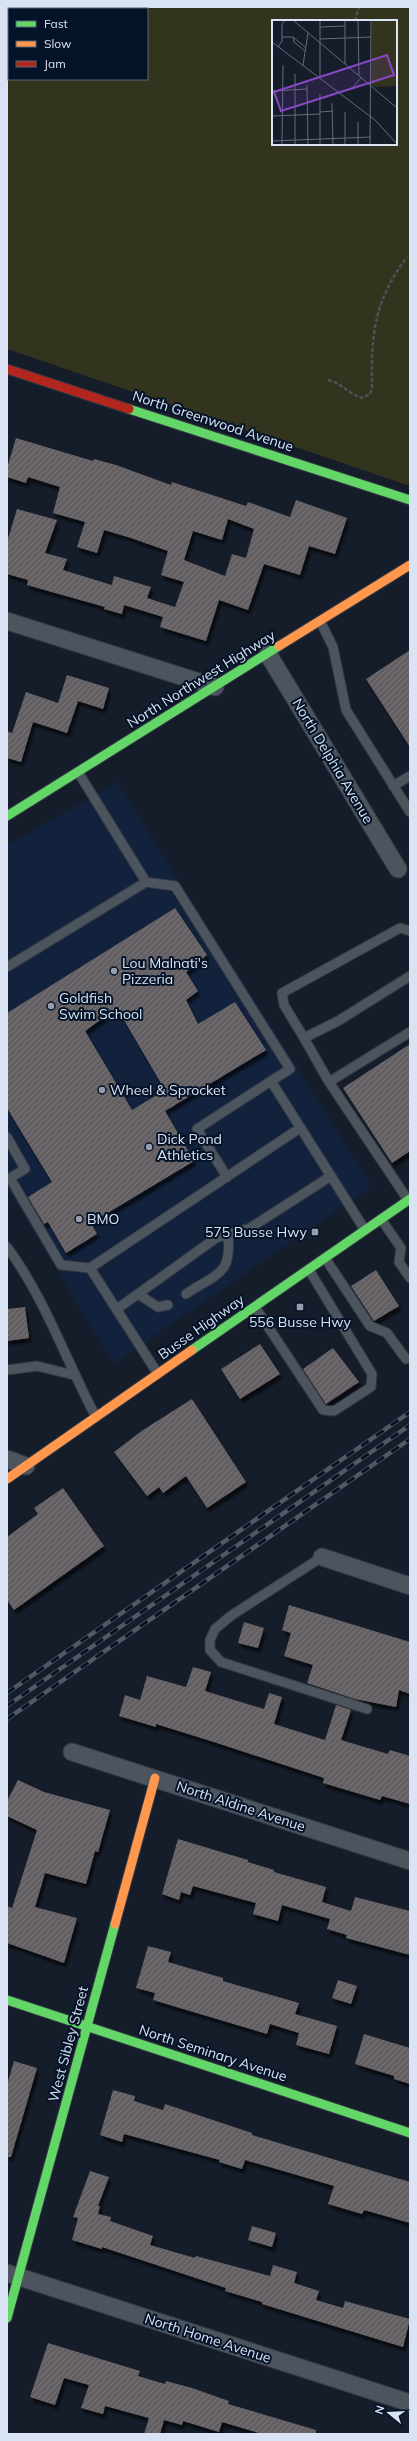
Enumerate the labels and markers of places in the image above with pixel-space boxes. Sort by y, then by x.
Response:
place label: Lou Malnati's Pizzeria [122,954,208,988]
marker: Lou Malnati's Pizzeria [109,966,119,976]
place label: Goldfish Swim School [59,989,142,1023]
marker: Goldfish Swim School [46,1001,56,1011]
place label: Wheel & Sprocket [110,1081,226,1099]
marker: Wheel & Sprocket [97,1085,107,1095]
place label: Dick Pond Athletics [157,1130,222,1164]
marker: Dick Pond Athletics [144,1142,154,1152]
place label: BMO [87,1210,119,1228]
marker: BMO [74,1214,84,1224]
place label: 575 Busse Hwy [205,1223,308,1241]
marker: 575 Busse Hwy [310,1227,320,1237]
marker: 556 Busse Hwy [295,1302,305,1312]
place label: 556 Busse Hwy [249,1313,352,1331]

